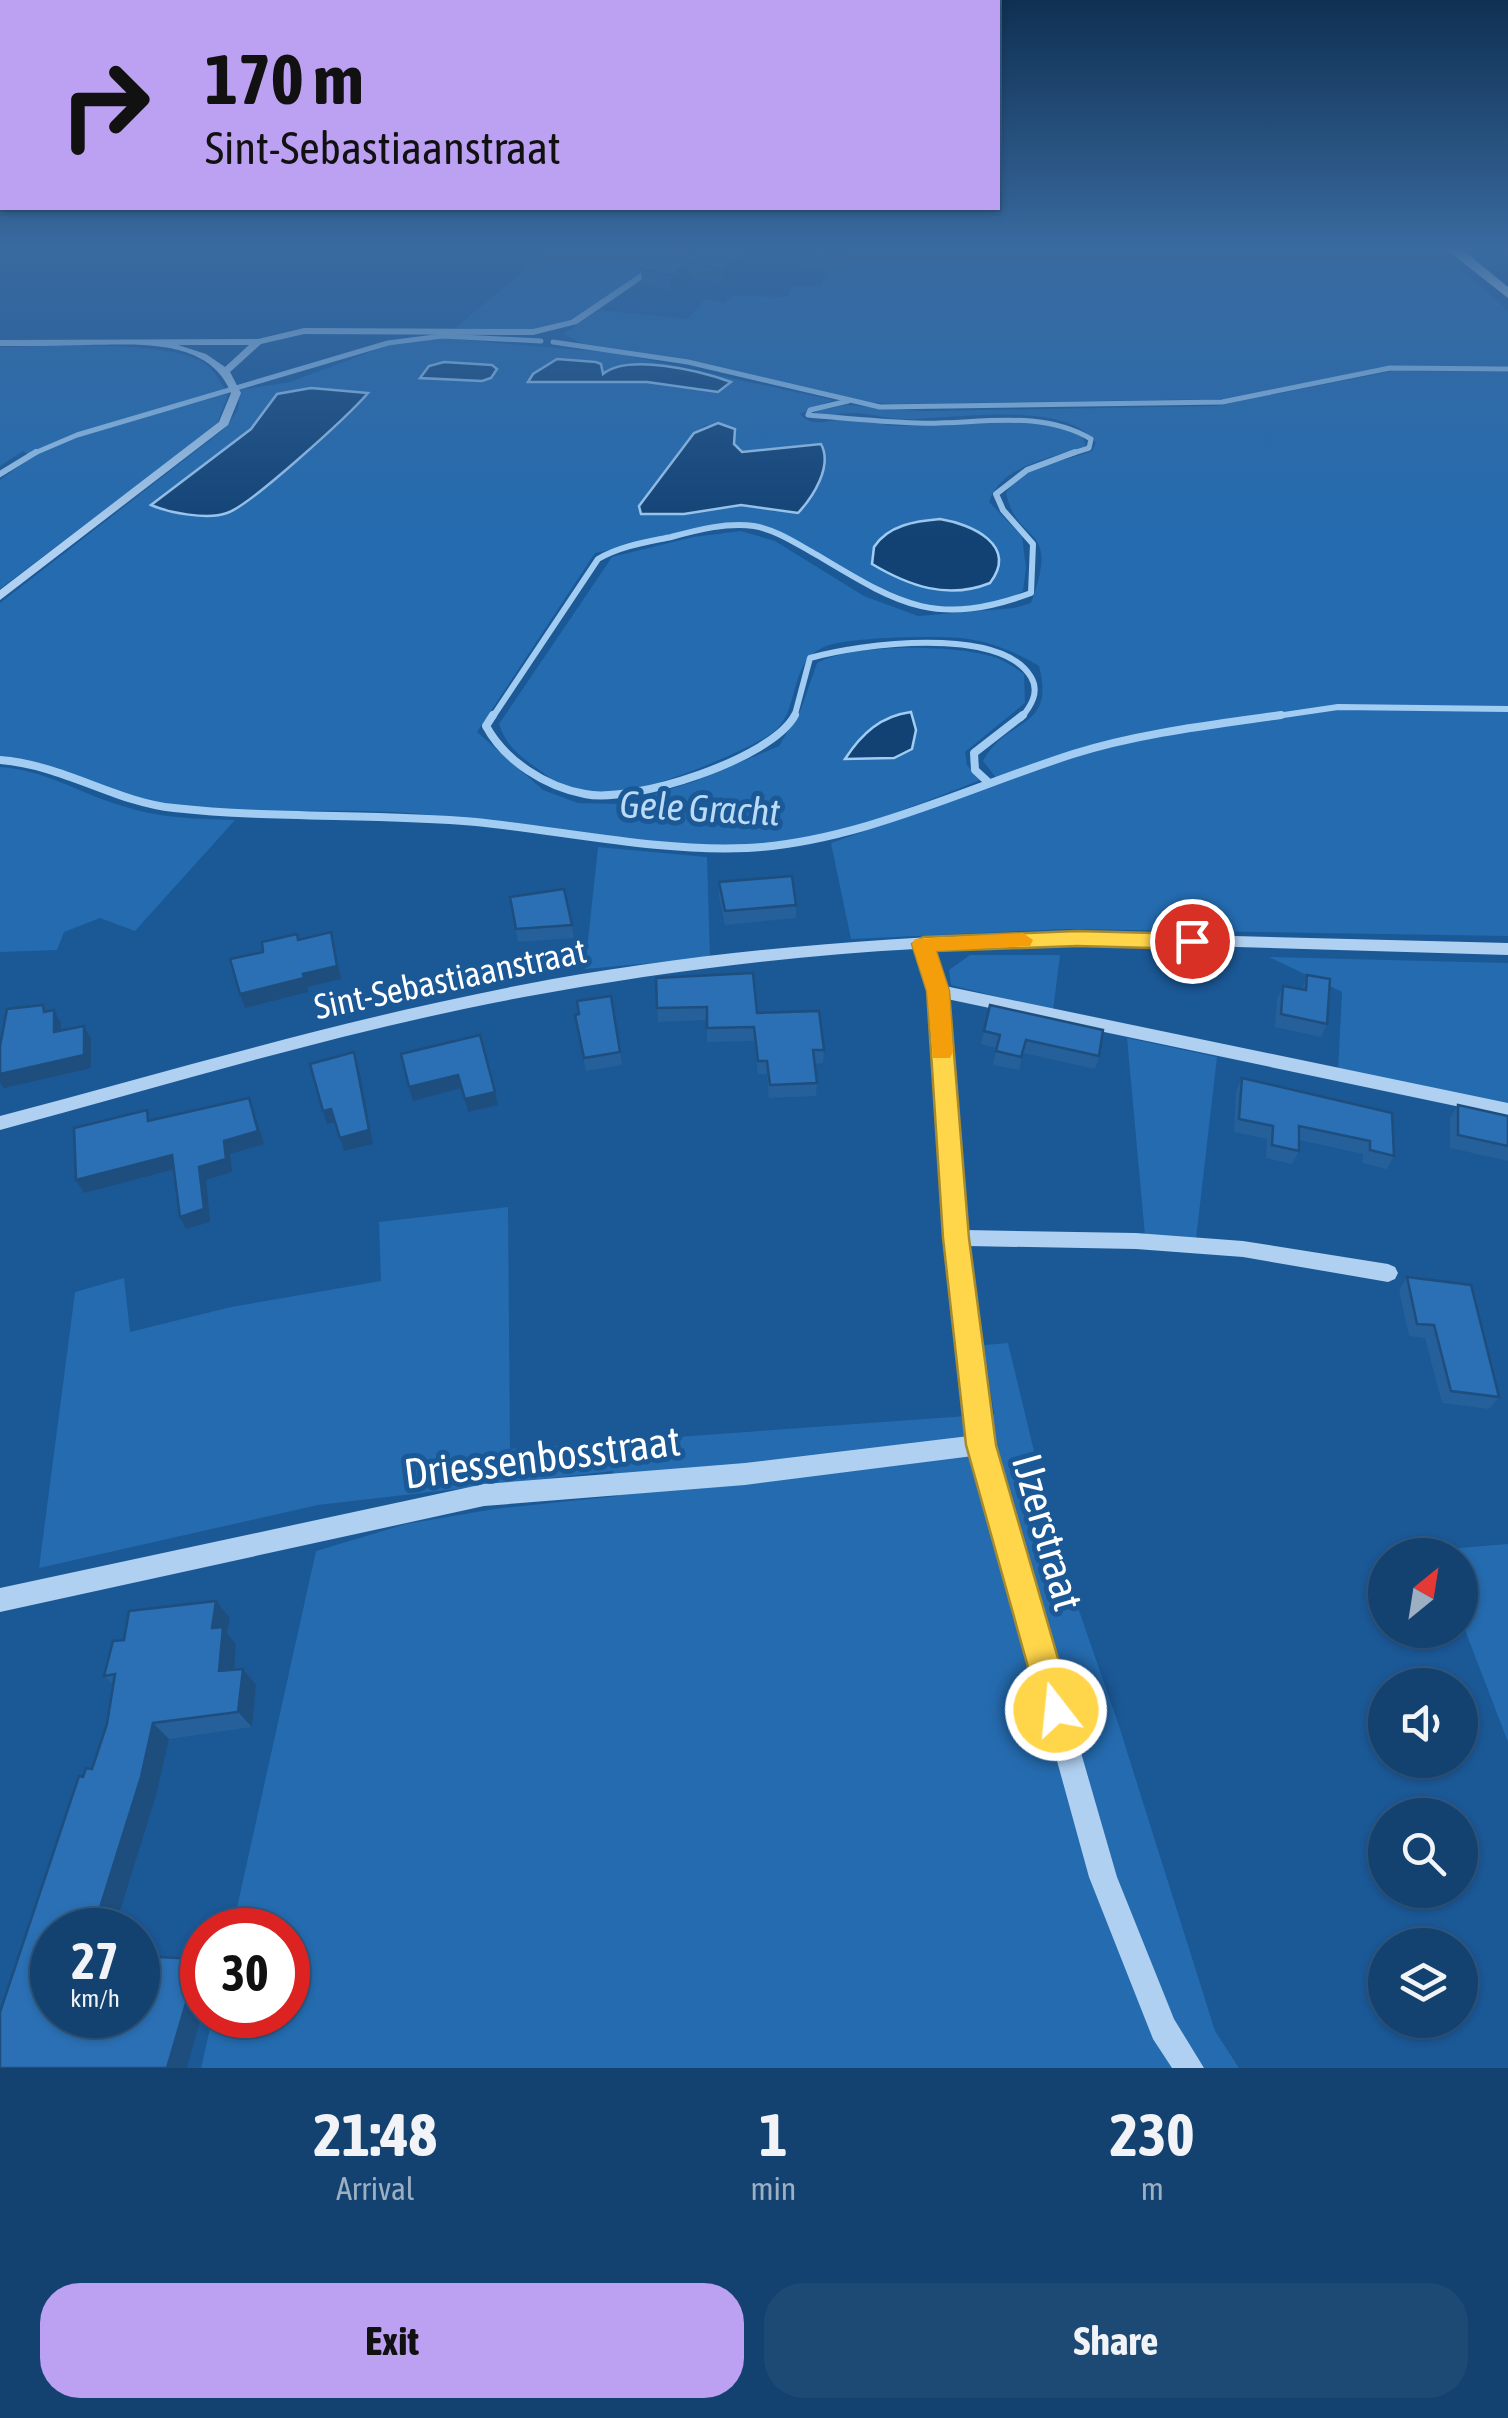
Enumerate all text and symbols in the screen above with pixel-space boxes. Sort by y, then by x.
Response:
text: 170 m [205,39,364,119]
icon: right [40,40,170,170]
text: Sint-Sebastiaanstraat [205,122,561,174]
water label: Gele Gracht [619,782,781,834]
pin [1150,899,1235,984]
icon: arrive [1165,914,1220,969]
street label: Sint-Sebastiaanstraat [311,930,589,1026]
street label: Driessenbosstraat [401,1416,683,1498]
street label: IJzerstraat [1003,1449,1093,1615]
north arrow [1368,1538,1478,1648]
map controls [1368,1538,1478,2038]
position arrow [1004,1658,1108,1762]
button: sound [1368,1668,1478,1778]
button: search [1368,1798,1478,1908]
speed limit sign: 30 [180,1908,310,2038]
button: layers [1368,1928,1478,2038]
text: 27 [71,1932,118,1990]
text: km/h [70,1984,120,2012]
text: 21:48 [313,2100,437,2169]
text: 1 [759,2100,788,2169]
text: 230 [1110,2100,1194,2169]
text: Arrival [336,2170,414,2207]
text: min [750,2170,796,2207]
text: m [1141,2170,1164,2207]
button: Exit [40,2283,744,2398]
button: Share [764,2283,1468,2398]

